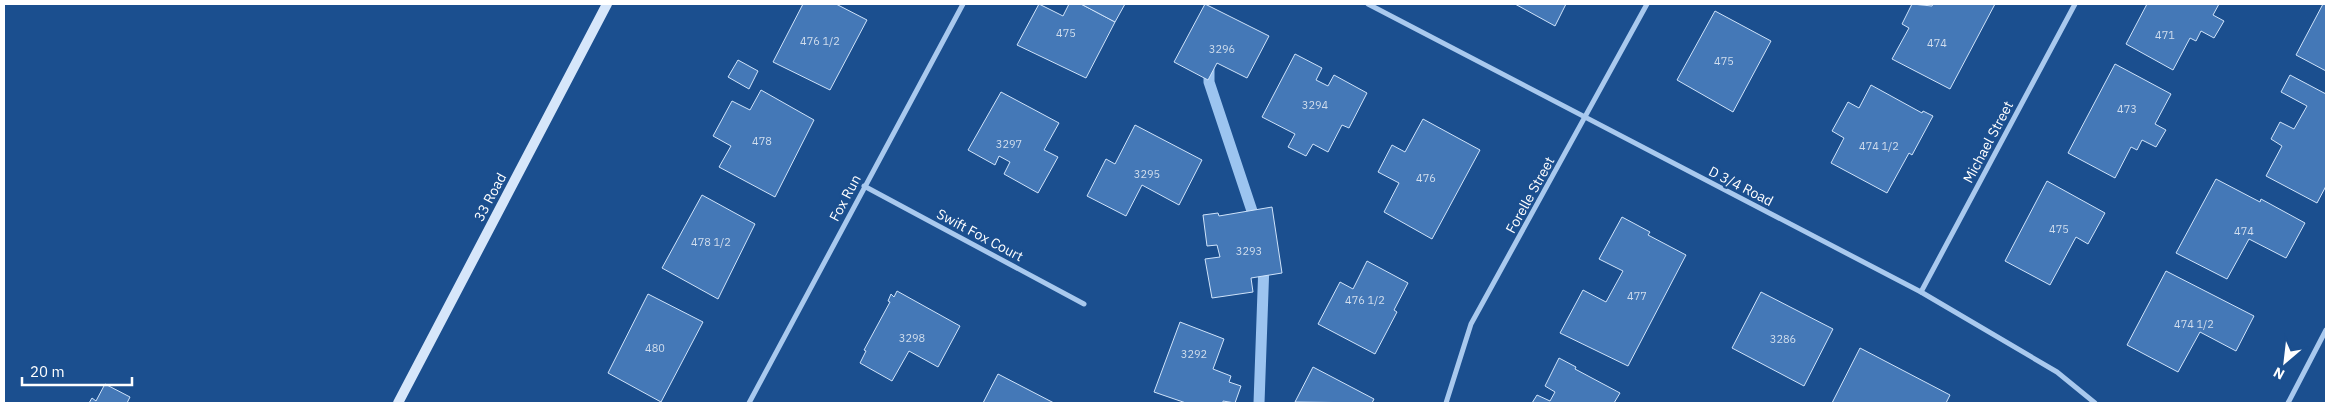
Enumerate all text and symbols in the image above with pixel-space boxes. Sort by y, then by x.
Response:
house number: 475 [1056,26,1076,40]
house number: 471 [2155,28,2175,42]
house number: 476 1/2 [800,34,840,48]
house number: 474 [1927,36,1947,50]
house number: 3296 [1209,42,1235,56]
house number: 475 [1714,54,1734,68]
house number: 3294 [1302,98,1329,112]
street label: Michael Street [1959,98,2017,186]
house number: 473 [2117,102,2137,116]
house number: 478 [752,134,772,148]
house number: 3297 [996,137,1022,151]
house number: 474 1/2 [1859,139,1899,153]
street label: Forelle Street [1502,153,1559,237]
street label: D 3/4 Road [1706,162,1776,210]
house number: 3295 [1134,167,1160,181]
street label: 33 Road [470,170,510,224]
house number: 476 [1416,171,1436,185]
street label: Fox Run [825,172,865,224]
street label: Swift Fox Court [934,205,1026,265]
house number: 475 [2049,222,2069,236]
house number: 474 [2234,224,2254,238]
house number: 478 1/2 [691,235,731,249]
house number: 3293 [1236,244,1262,258]
house number: 477 [1627,289,1647,303]
house number: 476 1/2 [1345,293,1385,307]
house number: 474 1/2 [2174,317,2214,331]
house number: 3298 [899,331,925,345]
house number: 3286 [1770,332,1796,346]
north arrow [2260,337,2310,387]
house number: 480 [645,341,665,355]
house number: 3292 [1181,347,1207,361]
scale bar [22,354,132,386]
text: 20 m [30,362,65,381]
text: N [2270,363,2288,384]

